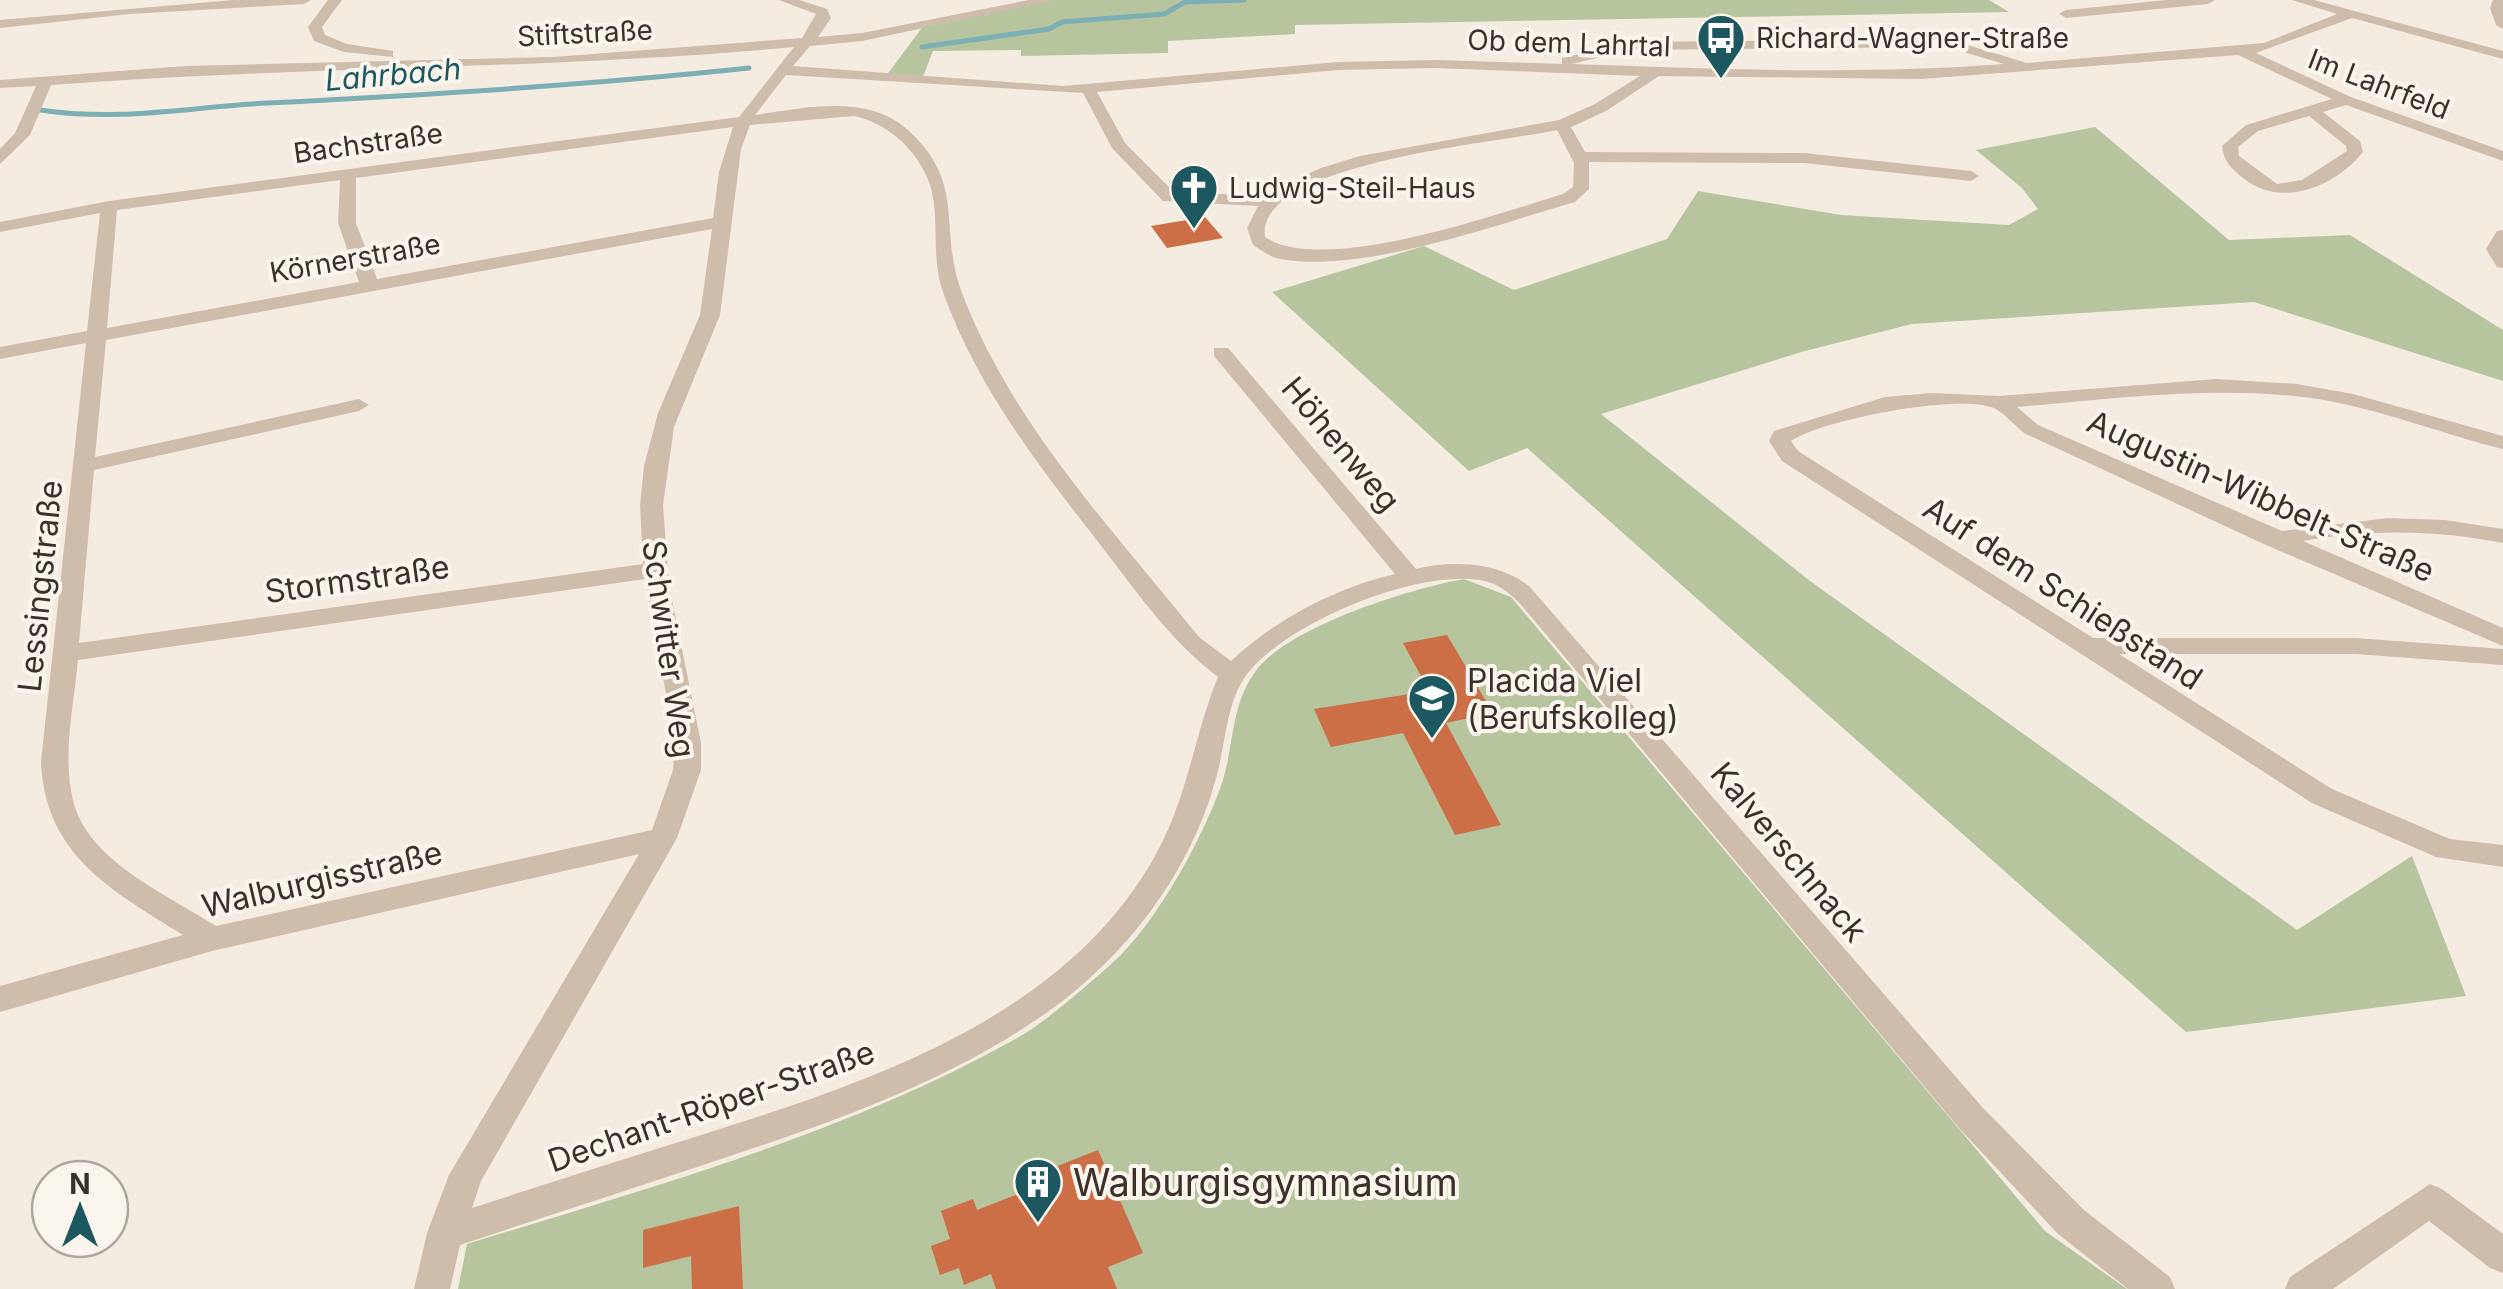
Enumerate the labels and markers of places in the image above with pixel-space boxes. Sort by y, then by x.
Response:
bus stop icon: Richard-Wagner-Straße [1695,12,1747,80]
place label: Richard-Wagner-Straße [1756,21,2069,55]
church icon: Ludwig-Steil-Haus [1168,162,1220,230]
place label: Ludwig-Steil-Haus [1229,171,1476,205]
place label: Placida Viel (Berufskolleg) [1467,661,1679,737]
school or university icon: Placida Viel (Berufskolleg) [1406,672,1458,740]
building icon: Walburgisgymnasium [1012,1156,1064,1224]
place label: Walburgisgymnasium [1073,1159,1458,1205]

